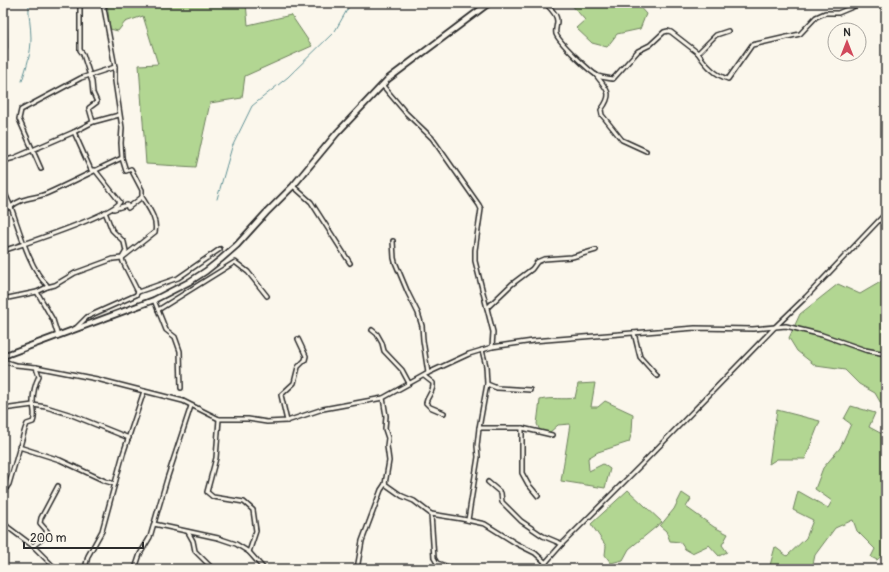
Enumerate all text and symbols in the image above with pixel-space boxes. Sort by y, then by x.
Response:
north arrow [827,22,867,62]
text: N [843,26,851,39]
scale bar [24,524,143,550]
text: 200 m [30,531,67,546]

